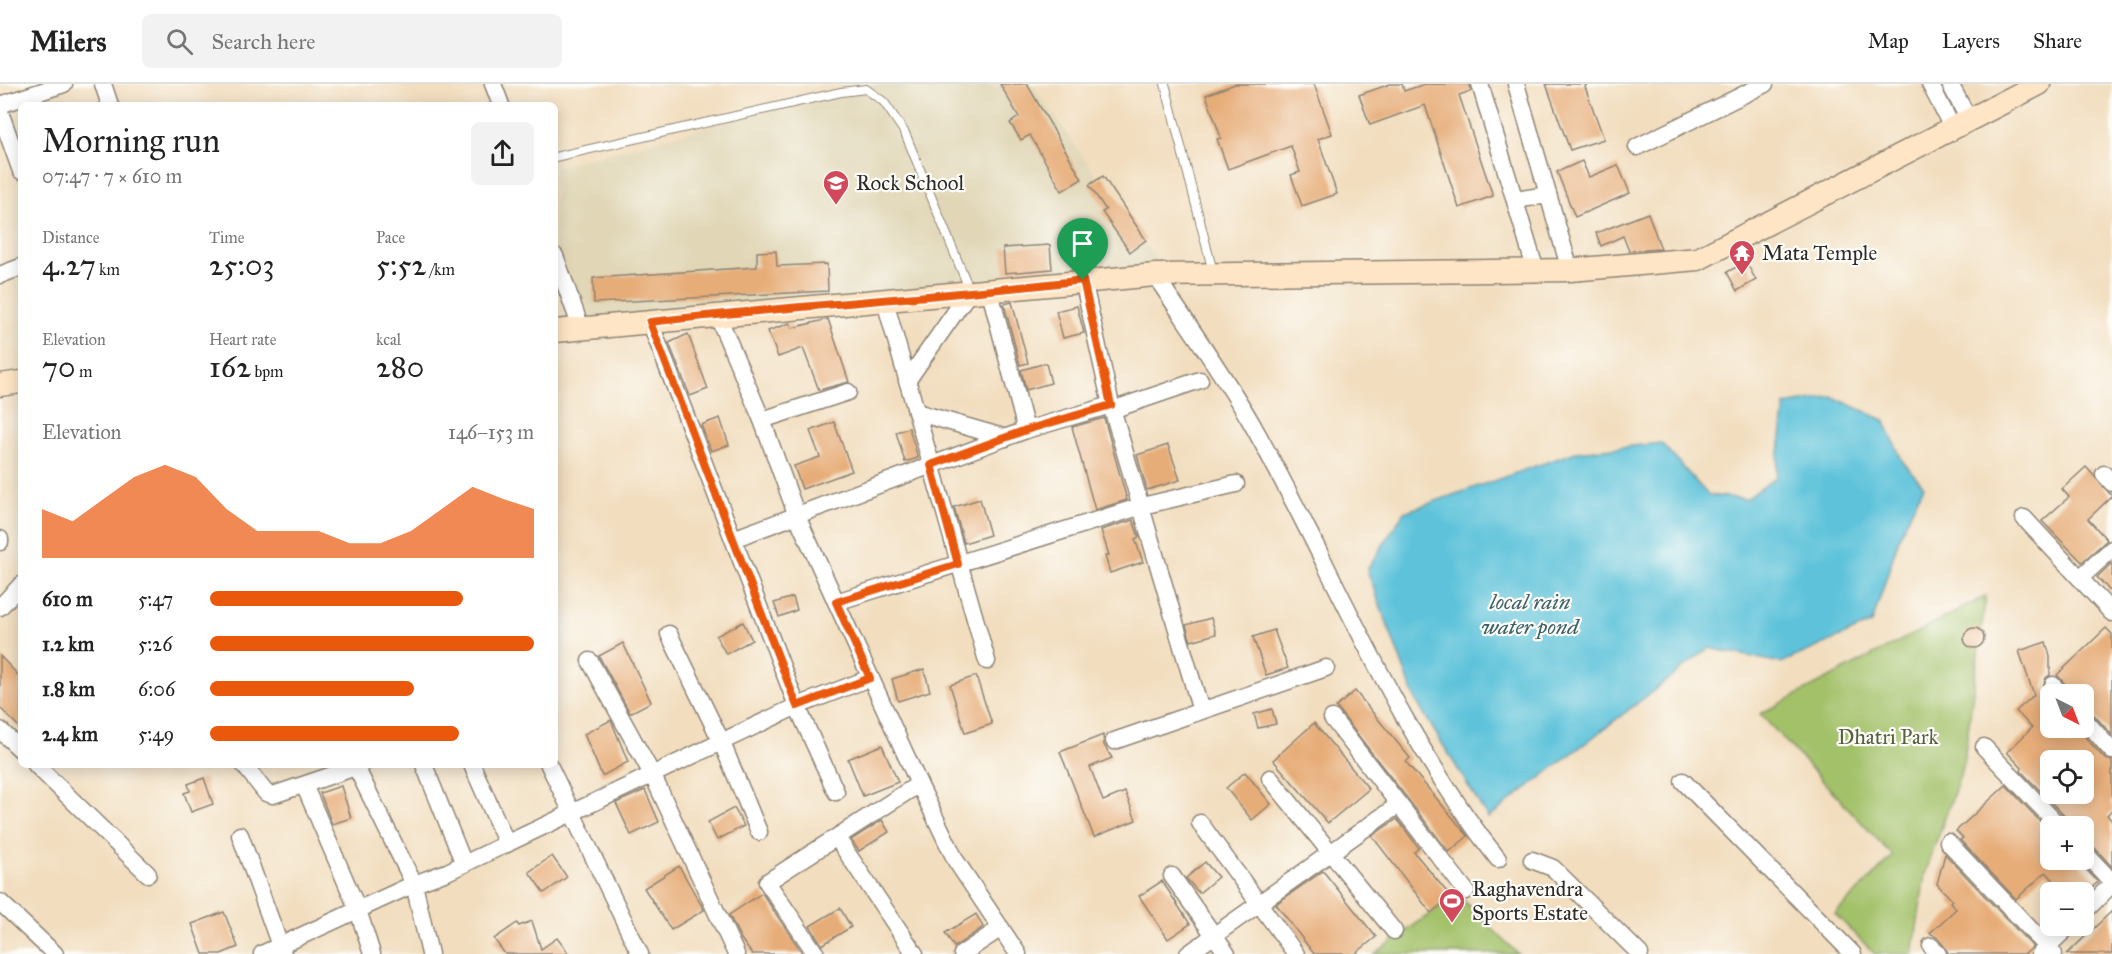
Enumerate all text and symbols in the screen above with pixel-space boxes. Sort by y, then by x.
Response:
search box [142,14,562,68]
text: Milers [30,24,106,59]
icon: search [163,25,196,58]
text: Search here [211,28,316,55]
text: Map [1868,28,1909,54]
text: Layers [1942,28,2000,54]
text: Share [2033,28,2082,54]
text: Morning run [42,121,220,161]
button: share [471,122,534,185]
text: 07:47 · 7 × 610 m [42,164,182,188]
school or university icon: Rock School [821,168,851,206]
place label: Rock School [856,170,964,196]
pin [1057,218,1108,280]
icon: arrive [1066,227,1099,260]
text: Distance [42,228,99,247]
text: Time [209,228,244,247]
text: Pace [376,228,405,247]
temple icon: Mata Temple [1727,238,1757,276]
place label: Mata Temple [1762,240,1877,266]
text: 4.27 [42,247,96,283]
text: 25:03 [209,247,275,283]
text: 5:52 [376,247,426,283]
text: km [96,260,120,279]
text: /km [426,260,455,279]
text: Elevation [42,330,106,349]
text: Heart rate [209,330,276,349]
text: kcal [376,330,401,349]
text: 70 [42,349,75,385]
text: 162 [209,349,251,385]
text: 280 [376,349,424,385]
text: m [75,362,92,381]
text: bpm [251,362,284,381]
text: Elevation [42,420,121,444]
text: 146–153 m [448,420,534,444]
text: 610 m [42,587,93,611]
text: 5:47 [138,587,173,611]
water label: local rain water pond [1481,588,1580,640]
text: 1.2 km [42,632,94,656]
text: 5:26 [138,632,172,656]
text: 1.8 km [42,677,95,701]
text: 6:06 [138,677,175,701]
north arrow [2040,684,2094,738]
map controls [2040,684,2094,936]
text: 2.4 km [42,722,98,746]
text: 5:49 [138,722,174,746]
park label: Dhatri Park [1838,724,1939,750]
button: locate [2040,750,2094,804]
button: + [2040,816,2094,870]
place label: Raghavendra Sports Estate [1472,876,1588,926]
button: − [2040,882,2094,936]
sports icon: Raghavendra Sports Estate [1437,886,1467,924]

